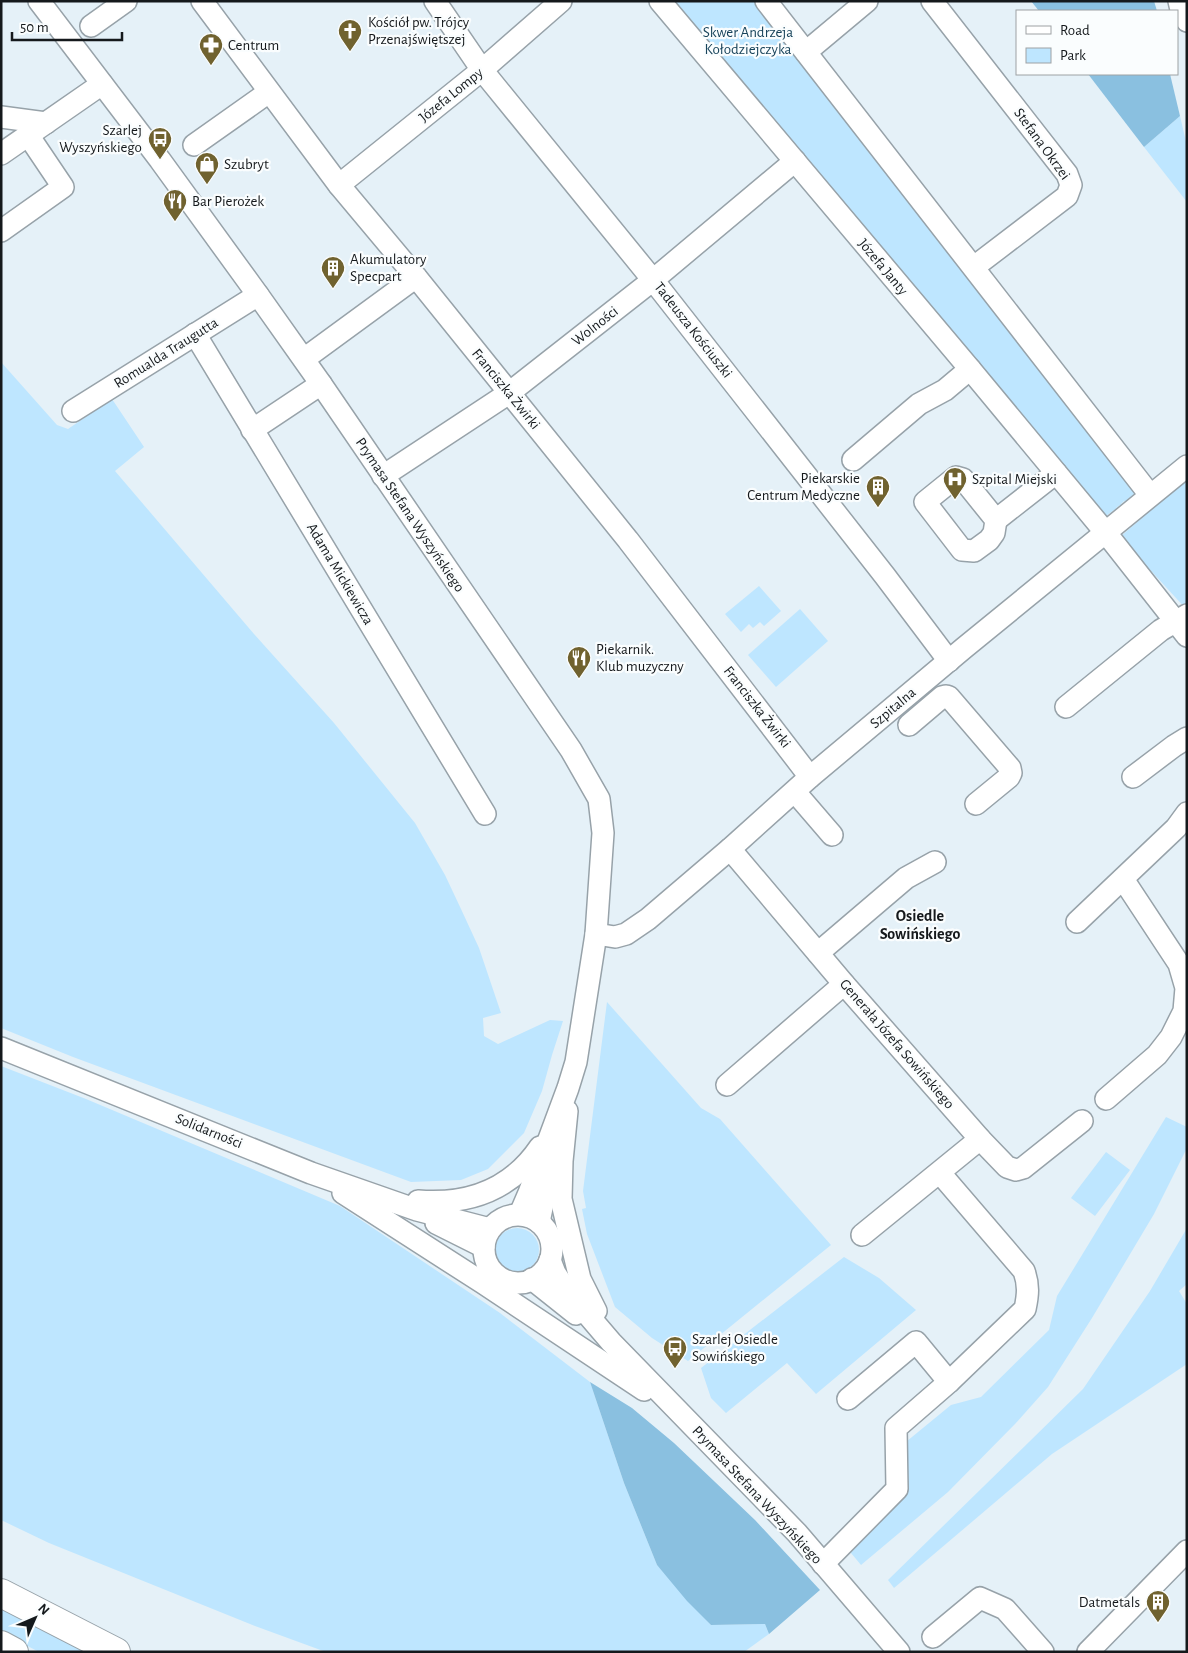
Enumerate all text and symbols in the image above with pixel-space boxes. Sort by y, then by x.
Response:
scale bar [12,10,122,42]
legend [1016,10,1178,75]
place label: Kościół pw. Trójcy Przenajświętszej [368,15,470,47]
church icon: Kościół pw. Trójcy Przenajświętszej [337,18,363,52]
text: 50 m [20,20,49,35]
text: Road [1060,23,1090,38]
park label: Skwer Andrzeja Kołodziejczyka [703,25,793,57]
pharmacy icon: Centrum [198,32,224,66]
place label: Centrum [228,38,279,53]
text: Park [1060,48,1086,63]
street label: Józefa Lompy [416,64,486,125]
street label: Stefana Okrzei [1011,105,1073,183]
place label: Szarlej Wyszyńskiego [59,123,142,155]
bus stop icon: Szarlej Wyszyńskiego [147,126,173,160]
shop icon: Szubryt [194,151,220,185]
place label: Szubryt [224,157,269,172]
restaurant icon: Bar Pierożek [162,188,188,222]
place label: Bar Pierożek [192,194,264,209]
street label: Józefa Janty [855,236,911,298]
place label: Akumulatory Specpart [350,252,427,284]
building icon: Akumulatory Specpart [320,255,346,289]
street label: Tadeusza Kościuszki [651,279,735,381]
street label: Wolności [569,304,621,348]
street label: Romualda Traugutta [111,315,221,391]
street label: Franciszka Żwirki [469,345,545,432]
street label: Prymasa Stefana Wyszyńskiego [353,435,467,595]
hospital icon: Szpital Miejski [942,466,968,500]
place label: Piekarskie Centrum Medyczne [747,471,860,503]
place label: Szpital Miejski [972,472,1057,487]
building icon: Piekarskie Centrum Medyczne [865,474,891,508]
street label: Adama Mickiewicza [304,521,376,627]
place label: Piekarnik. Klub muzyczny [596,642,684,674]
restaurant icon: Piekarnik. Klub muzyczny [566,645,592,679]
street label: Franciszka Żwirki [721,662,795,751]
street label: Szpitalna [867,685,919,731]
district label: Osiedle Sowińskiego [880,908,960,942]
street label: Generała Józefa Sowińskiego [837,976,957,1112]
street label: Solidarności [173,1111,245,1151]
place label: Szarlej Osiedle Sowińskiego [692,1332,778,1364]
bus stop icon: Szarlej Osiedle Sowińskiego [662,1335,688,1369]
street label: Prymasa Stefana Wyszyńskiego [689,1423,825,1567]
building icon: Datmetals [1145,1589,1171,1623]
north arrow [10,1593,60,1643]
place label: Datmetals [1079,1595,1140,1610]
text: N [35,1601,52,1618]

